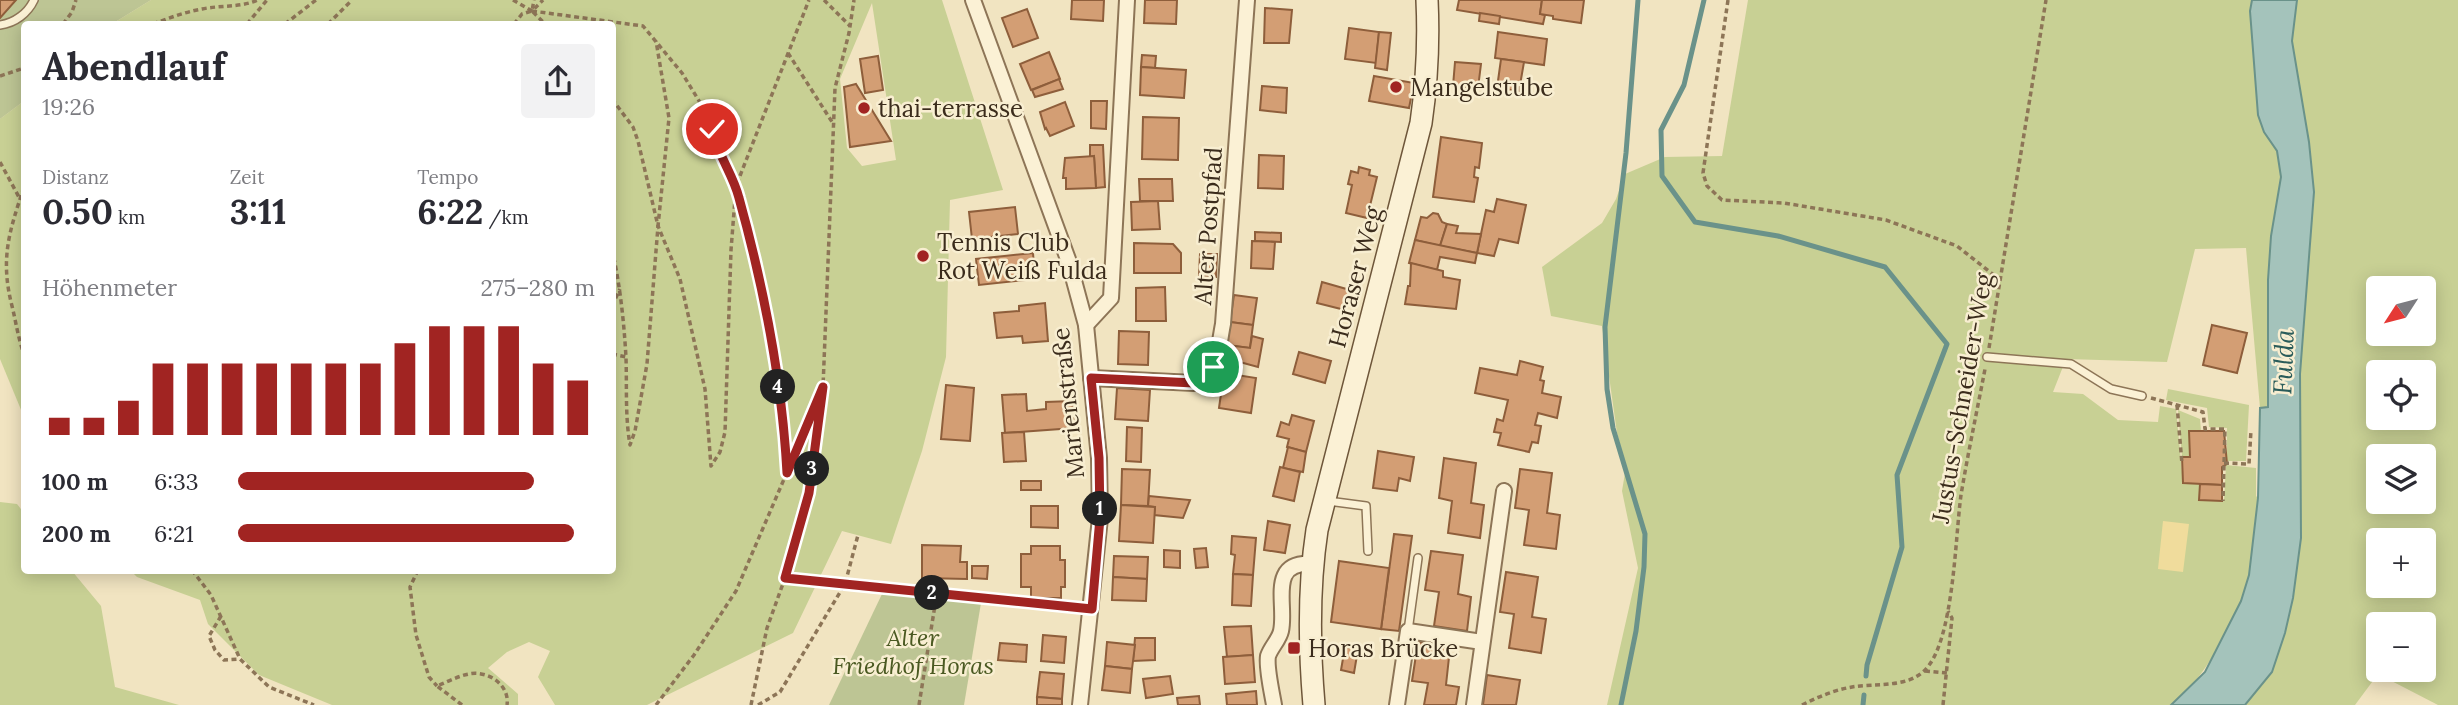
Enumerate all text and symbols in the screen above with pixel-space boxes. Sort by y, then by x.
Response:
text: Abendlauf [42,42,226,90]
button: share [521,44,595,118]
place label: Mangelstube [1410,72,1553,103]
marker: Mangelstube [1388,79,1404,95]
text: 19:26 [42,92,95,121]
place label: thai-terrasse [878,93,1023,124]
pin [682,99,742,159]
marker: thai-terrasse [856,100,872,116]
icon: check [693,110,731,148]
street label: Alter Postpfad [1187,146,1229,307]
text: Distanz [42,165,109,189]
text: Zeit [230,165,265,189]
text: Tempo [417,165,478,189]
text: 0.50 [42,189,113,234]
text: 3:11 [230,189,286,234]
text: 6:22 [417,189,484,234]
street label: Horaser Weg [1321,202,1389,351]
text: km [113,205,145,229]
text: /km [484,205,529,229]
place label: Tennis Club Rot Weiß Fulda [937,227,1107,286]
marker: Tennis Club Rot Weiß Fulda [915,248,931,264]
street label: Justus-Schneider-Weg [1925,270,1999,526]
text: Höhenmeter [42,273,177,302]
text: 275–280 m [481,273,595,302]
north arrow [2366,276,2436,346]
map controls [2366,276,2436,682]
street label: Marienstraße [1045,326,1091,480]
water label: Fulda [2265,328,2301,395]
pin [1183,337,1243,397]
icon: arrive [1194,348,1232,386]
button: locate [2366,360,2436,430]
pin: 4 [760,370,796,404]
text: 4 [772,374,783,398]
button: layers [2366,444,2436,514]
pin: 3 [794,452,830,486]
text: 3 [806,456,817,480]
text: 100 m [42,467,108,496]
text: 6:33 [154,467,199,496]
pin: 1 [1082,491,1118,526]
text: 1 [1096,496,1103,520]
text: 200 m [42,519,111,548]
text: 6:21 [154,519,194,548]
button: + [2366,528,2436,598]
pin: 2 [914,576,950,610]
text: 2 [926,580,937,604]
button: − [2366,612,2436,682]
park label: Alter Friedhof Horas [832,622,994,681]
place label: Horas Brücke [1308,633,1458,664]
marker: Horas Brücke [1286,640,1302,656]

